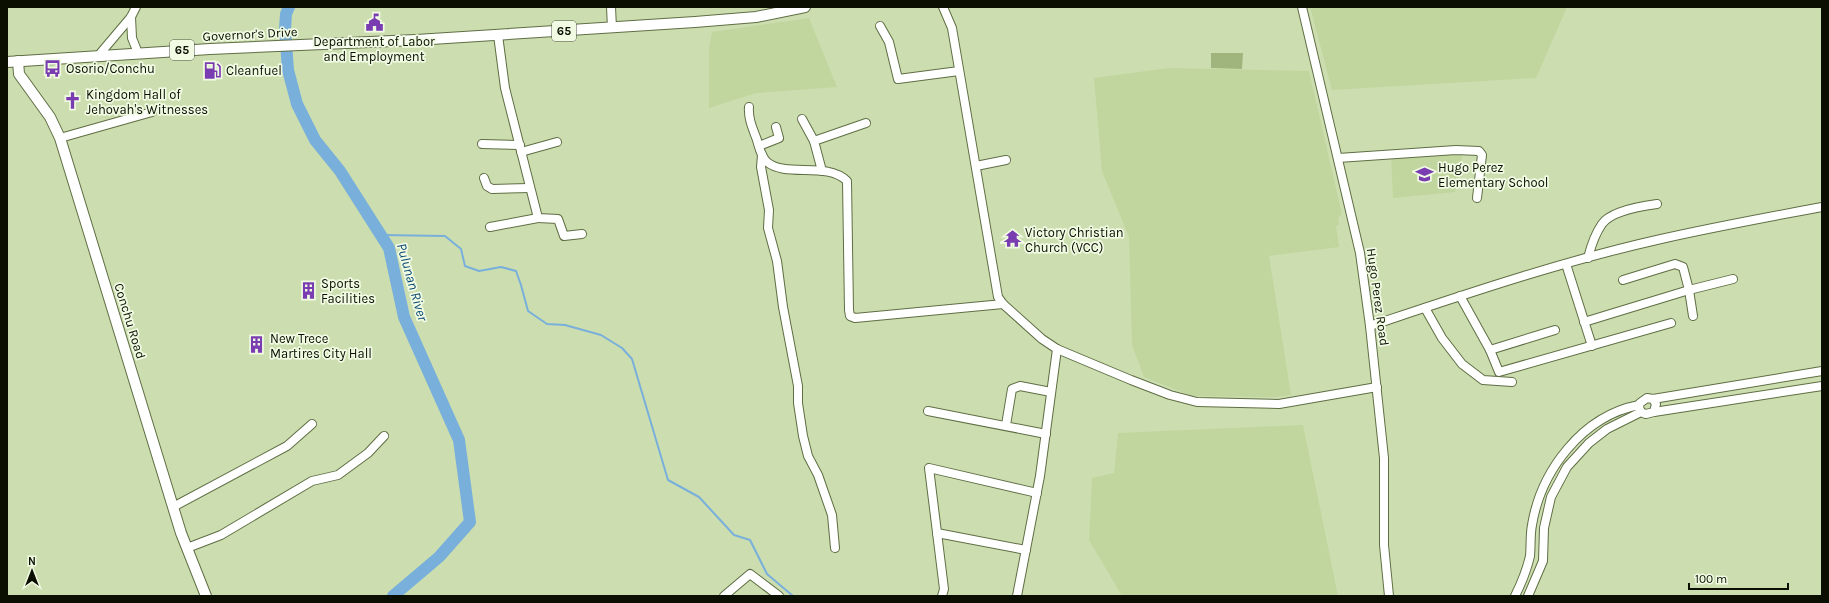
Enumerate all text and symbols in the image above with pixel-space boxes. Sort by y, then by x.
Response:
public building icon: Department of Labor and Employment [364,12,384,32]
road number: 65 [552,21,576,41]
street label: Governor's Drive [202,24,298,44]
place label: Department of Labor and Employment [313,34,435,64]
road number: 65 [170,40,194,60]
bus stop icon: Osorio/Conchu [43,58,63,78]
fuel station icon: Cleanfuel [203,60,223,80]
place label: Osorio/Conchu [66,61,155,76]
place label: Cleanfuel [226,63,282,78]
place label: Kingdom Hall of Jehovah's Witnesses [86,87,208,117]
church icon: Kingdom Hall of Jehovah's Witnesses [63,91,83,111]
place label: Hugo Perez Elementary School [1438,160,1548,190]
school or university icon: Hugo Perez Elementary School [1415,164,1435,184]
place label: Victory Christian Church (VCC) [1025,225,1124,255]
temple icon: Victory Christian Church (VCC) [1002,229,1022,249]
water label: Pulunan River [393,241,432,324]
street label: Hugo Perez Road [1364,247,1392,347]
place label: Sports Facilities [321,276,375,306]
building icon: Sports Facilities [298,280,318,300]
street label: Conchu Road [111,281,149,361]
place label: New Trece Martires City Hall [270,331,372,361]
building icon: New Trece Martires City Hall [247,335,267,355]
north arrow [12,551,52,591]
text: N [28,555,36,568]
scale bar [1689,565,1788,591]
text: 100 m [1695,572,1727,586]

